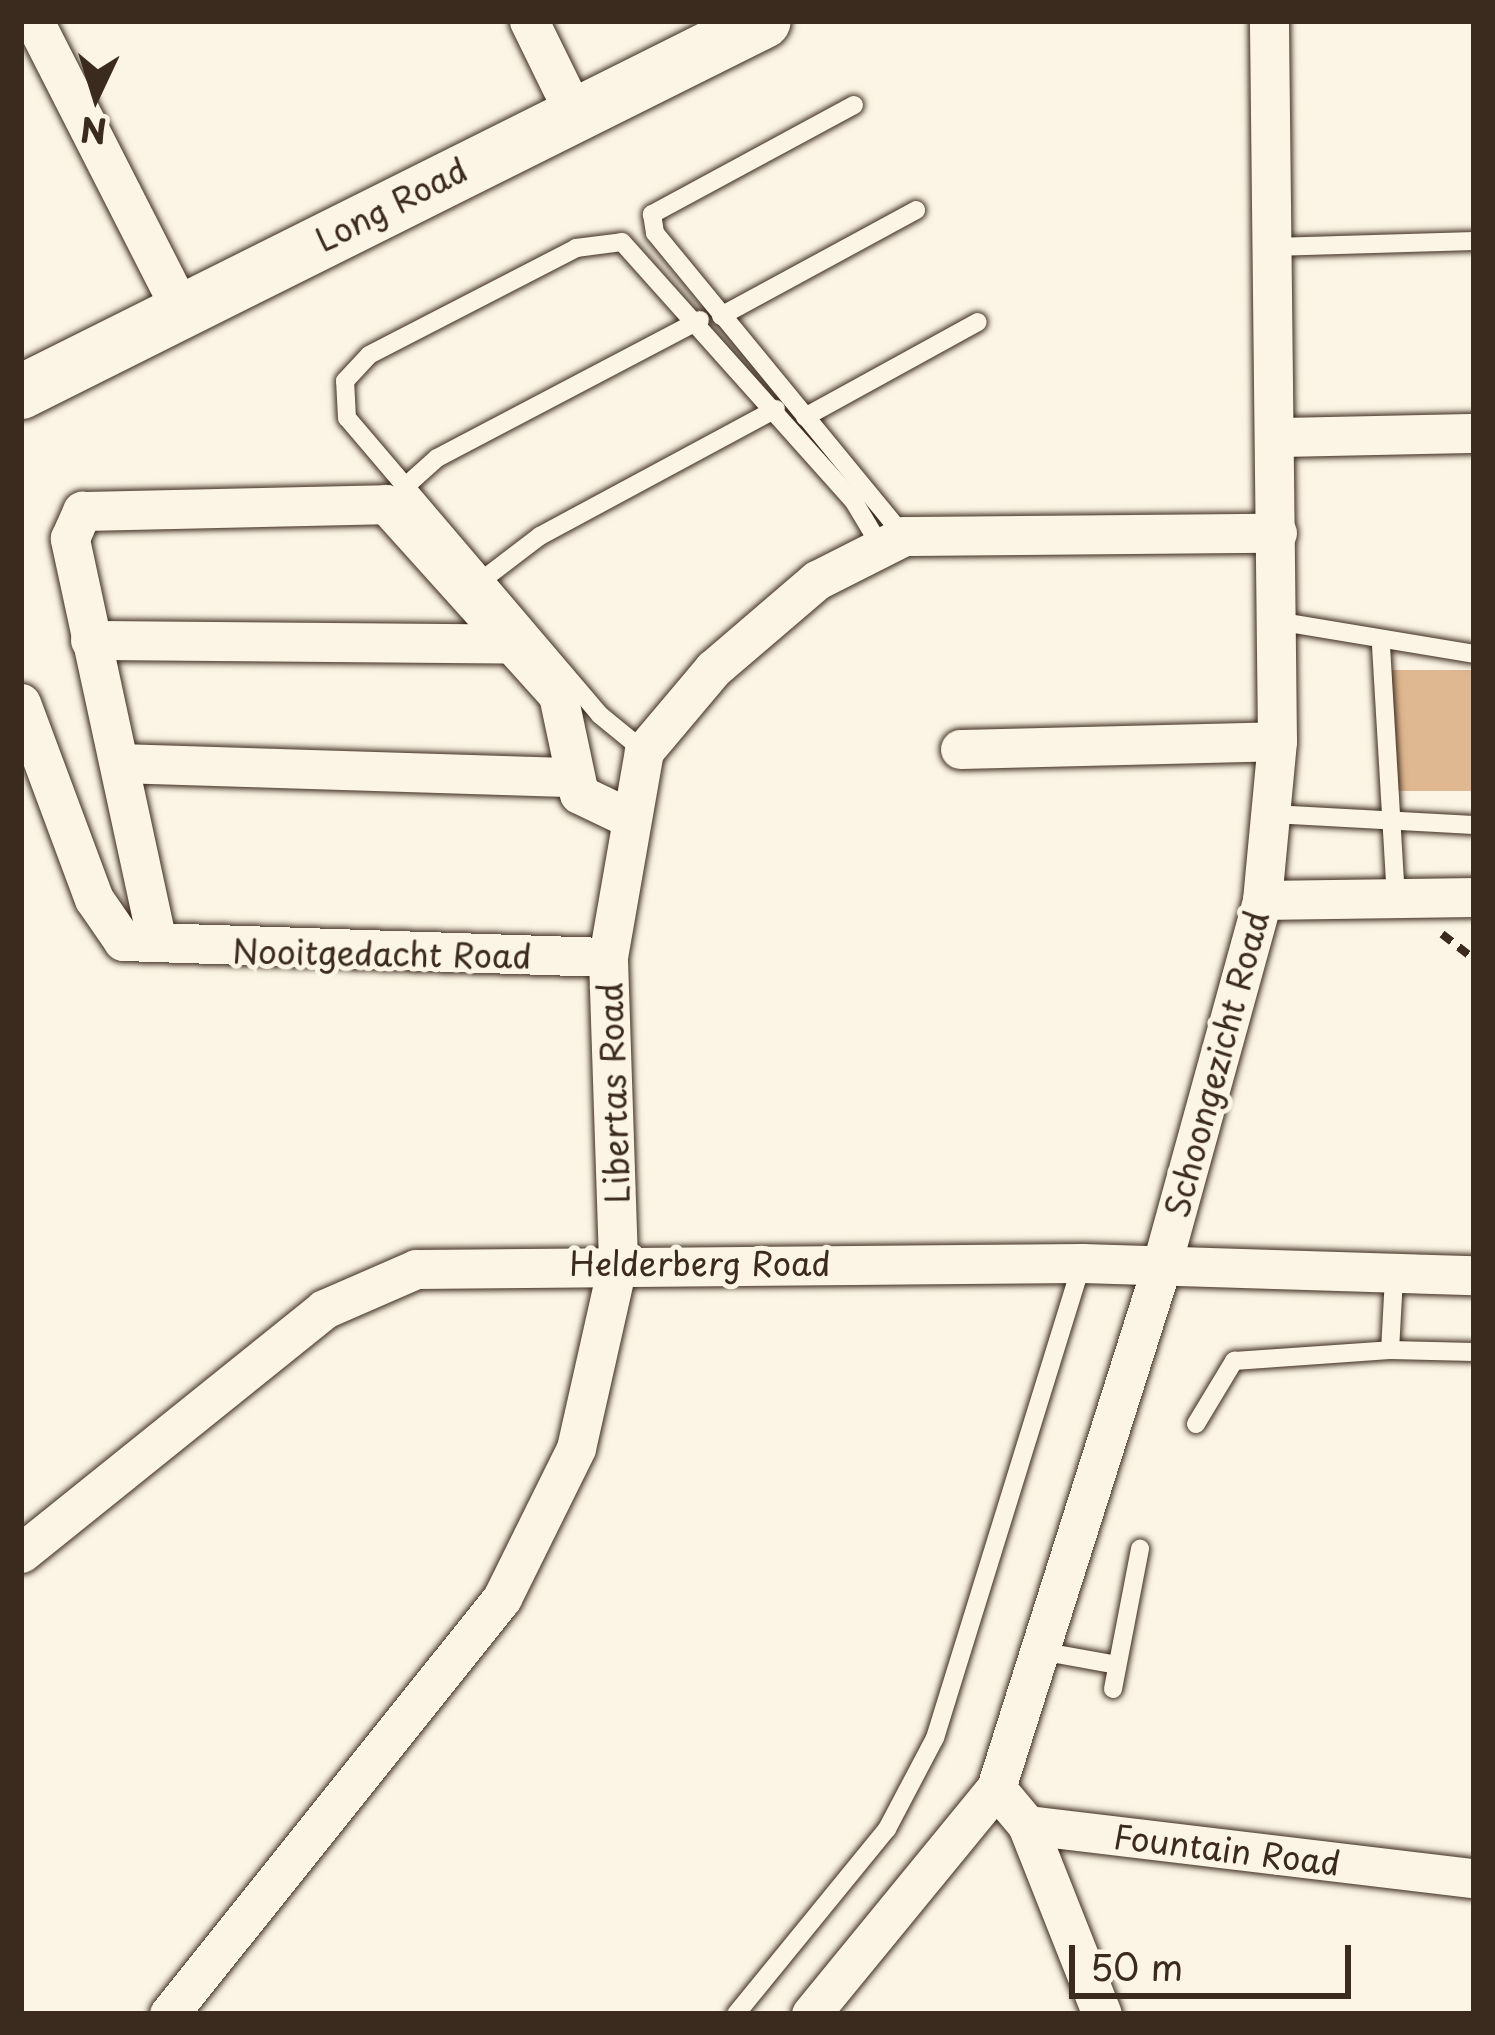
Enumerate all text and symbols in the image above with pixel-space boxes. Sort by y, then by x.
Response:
north arrow [36,36,156,156]
text: N [79,106,108,158]
street label: Long Road [309,149,473,259]
street label: Schoongezicht Road [1156,907,1276,1221]
street label: Nooitgedacht Road [231,931,533,975]
street label: Libertas Road [589,983,637,1203]
street label: Helderberg Road [568,1243,832,1283]
street label: Fountain Road [1111,1815,1343,1883]
scale bar [1075,1921,1357,1995]
text: 50 m [1090,1939,1183,1993]

